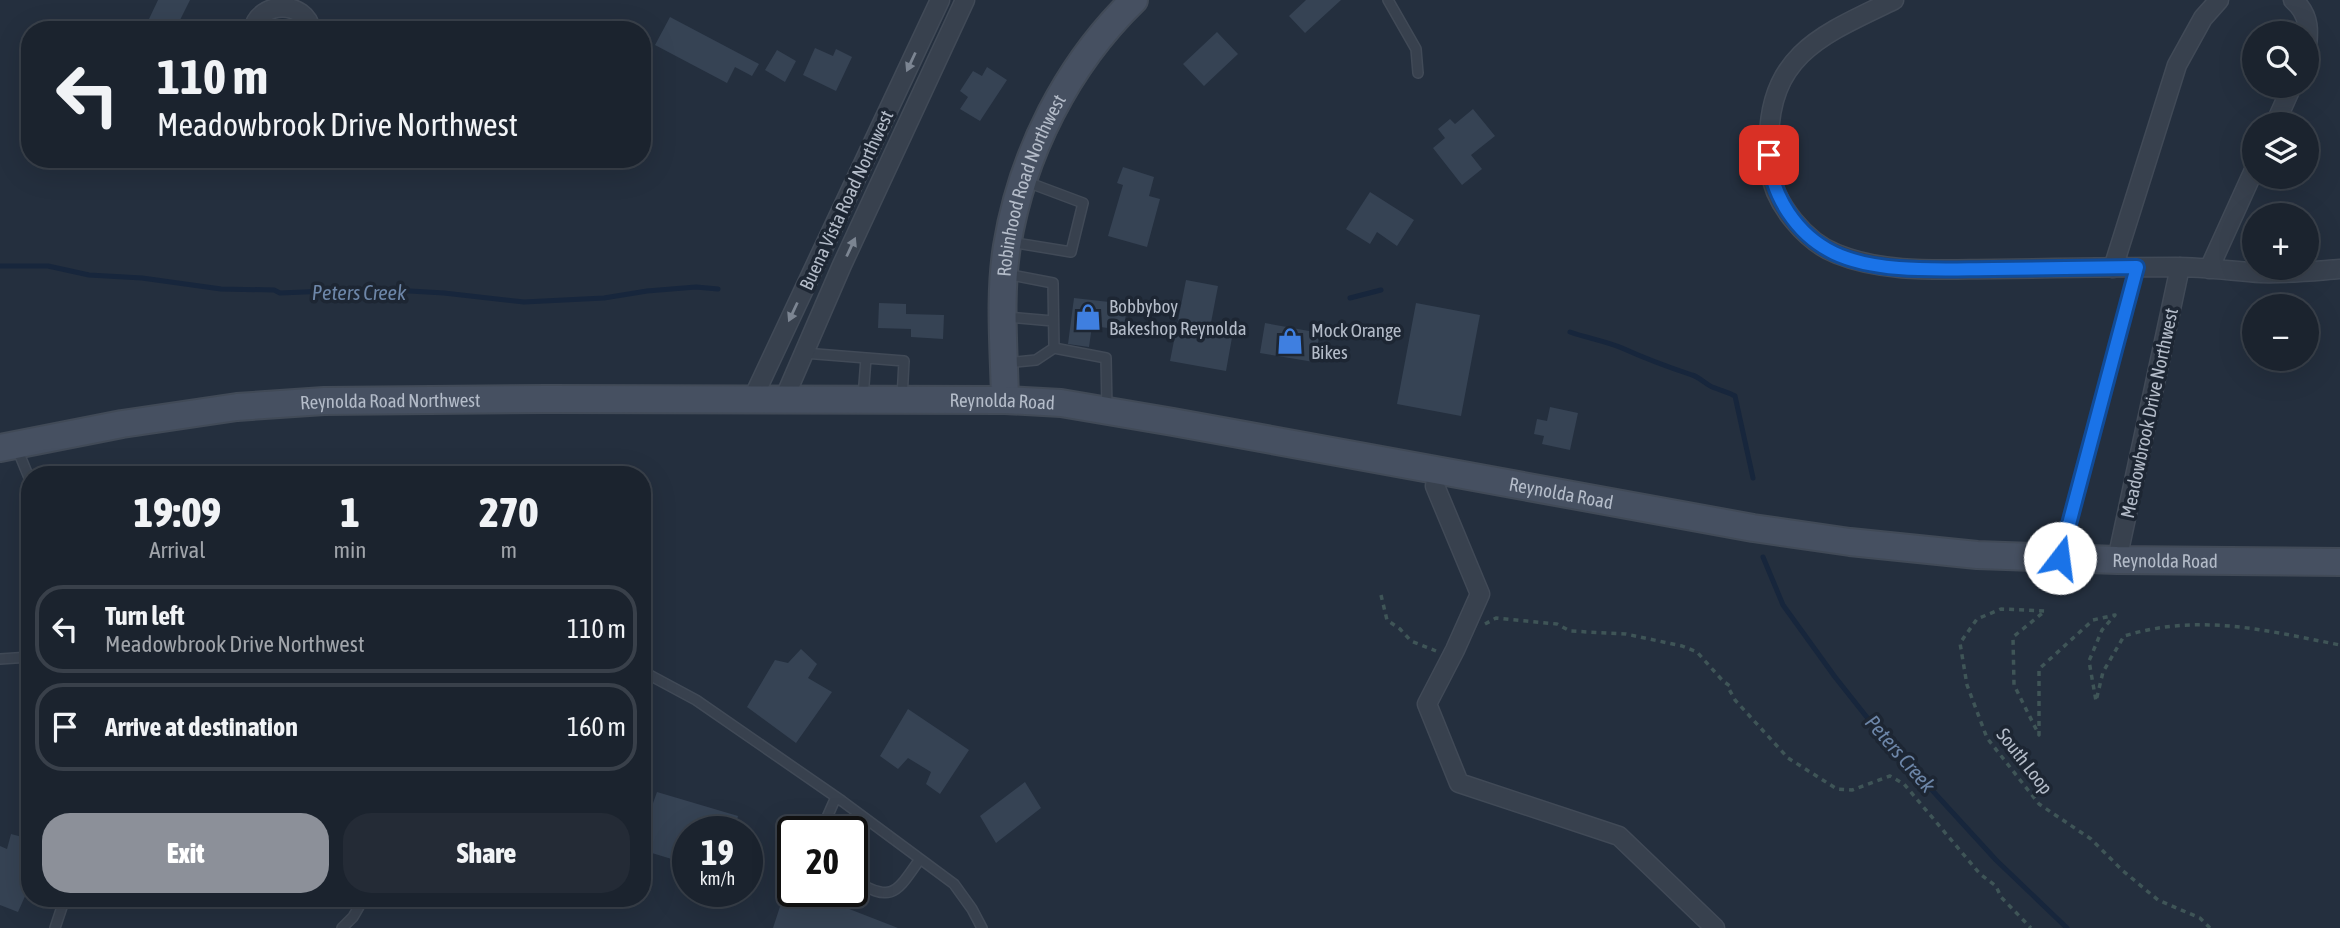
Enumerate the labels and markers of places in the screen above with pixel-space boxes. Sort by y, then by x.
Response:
pin [1739,125,1799,185]
place label: Bobbyboy Bakeshop Reynolda [1109,295,1247,339]
shop icon: Bobbyboy Bakeshop Reynolda [1073,302,1103,332]
place label: Mock Orange Bikes [1311,319,1401,363]
shop icon: Mock Orange Bikes [1275,326,1305,356]

